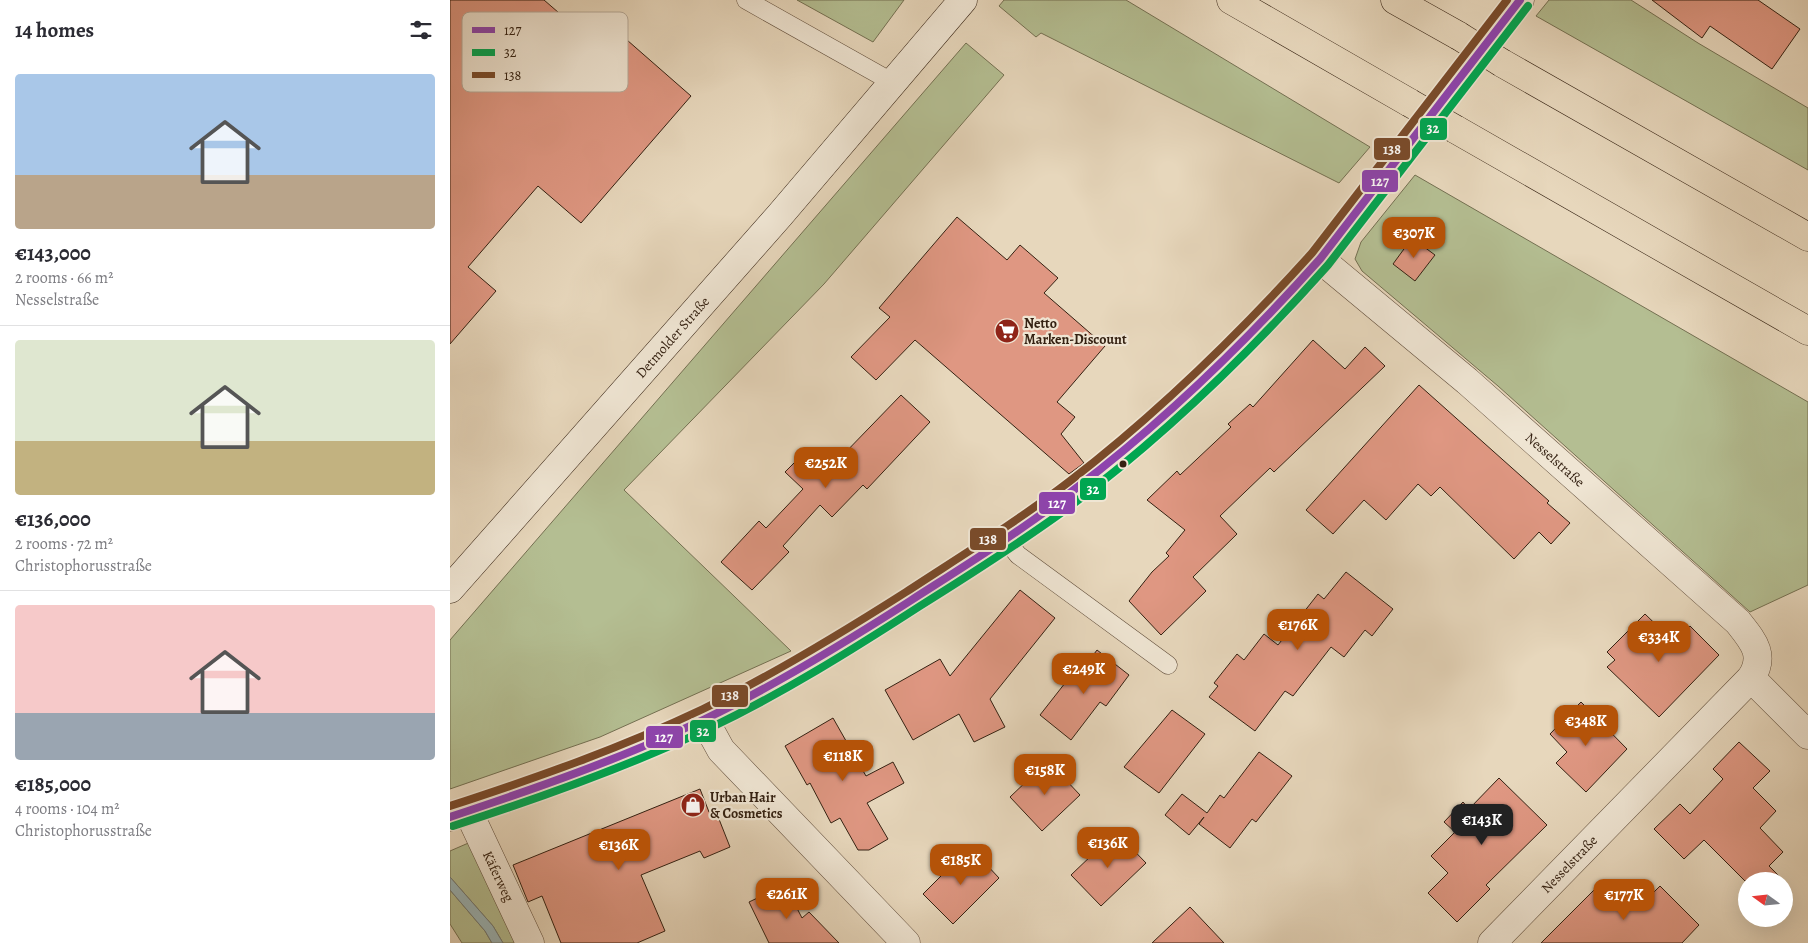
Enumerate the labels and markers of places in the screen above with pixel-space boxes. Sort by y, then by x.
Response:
pin: €307K [1379,216,1449,259]
place label: Netto Marken-Discount [1024,314,1127,349]
supermarket icon: Netto Marken-Discount [994,318,1020,344]
pin: €252K [791,446,861,489]
unlabelled marker [1118,459,1128,469]
pin: €176K [1263,608,1333,651]
pin: €334K [1624,620,1694,663]
pin: €249K [1049,652,1119,695]
pin: €348K [1551,704,1621,747]
pin: €118K [808,740,878,782]
pin: €158K [1010,754,1080,796]
place label: Urban Hair & Cosmetics [710,788,783,823]
shop icon: Urban Hair & Cosmetics [680,792,706,818]
pin: €143K [1447,804,1517,846]
pin: €136K [1073,826,1143,869]
pin: €136K [584,828,654,871]
pin: €185K [926,844,996,886]
pin: €261K [752,878,822,920]
pin: €177K [1589,878,1659,921]

